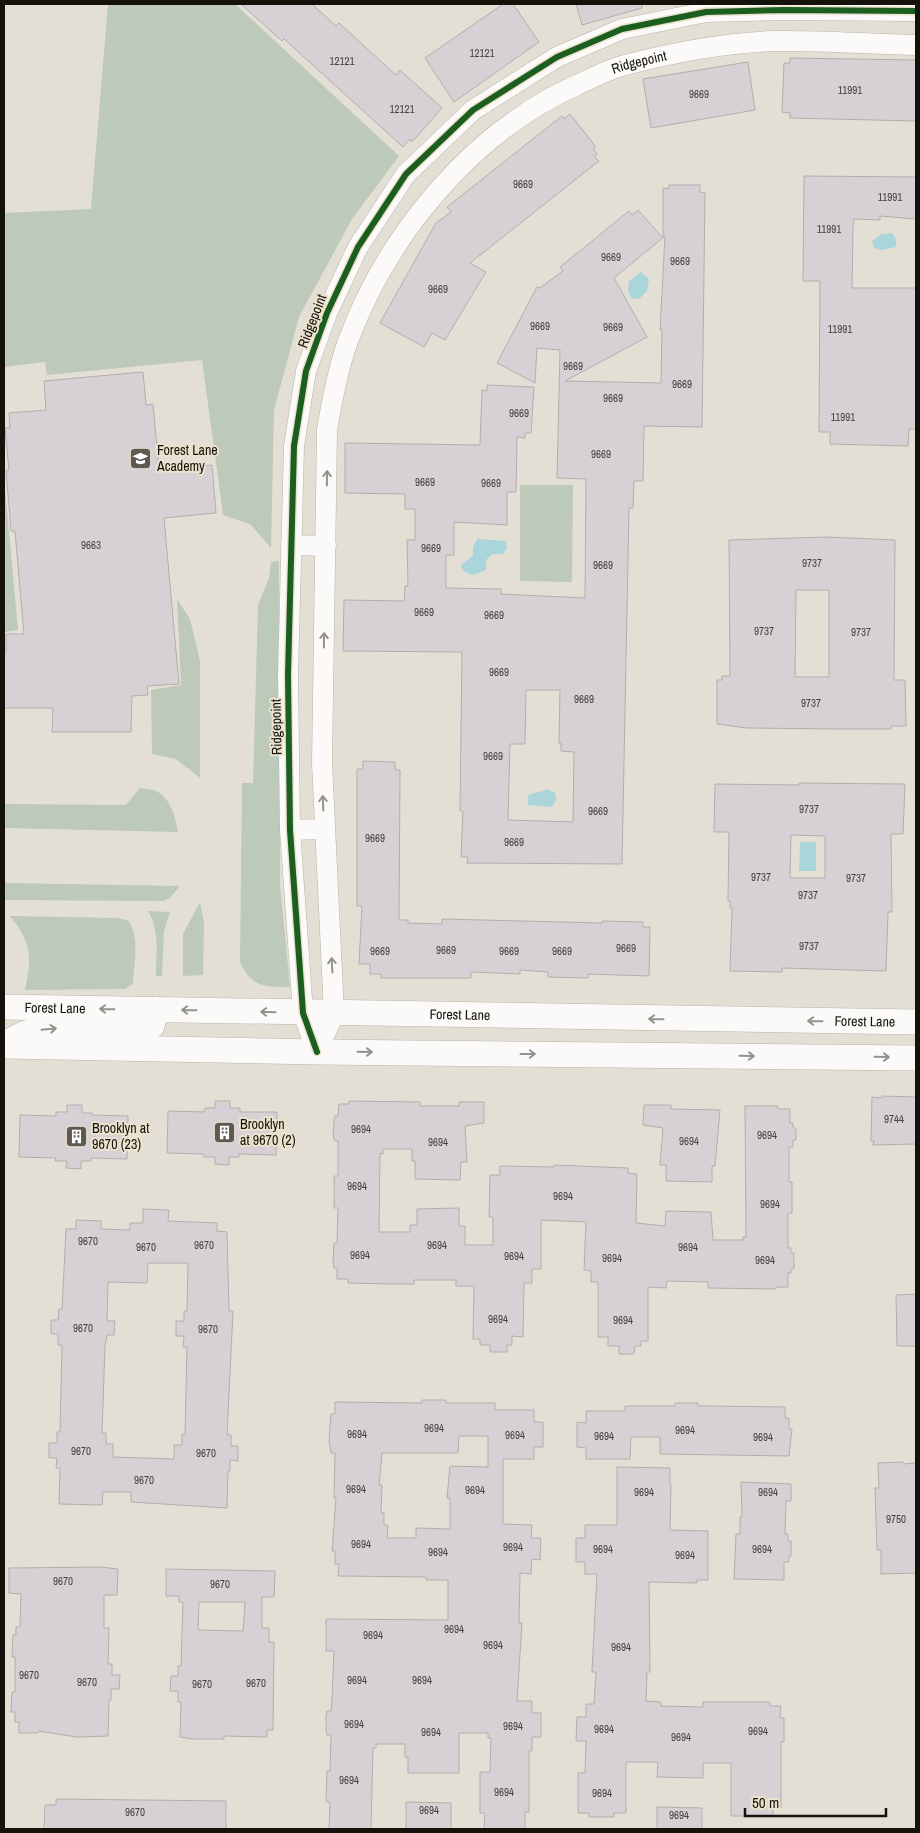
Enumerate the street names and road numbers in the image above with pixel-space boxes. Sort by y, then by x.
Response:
street label: Ridgepoint [609,46,668,78]
street label: Ridgepoint [294,292,330,350]
street label: Ridgepoint [267,699,285,755]
street label: Forest Lane [24,998,86,1017]
street label: Forest Lane [429,1005,490,1024]
street label: Forest Lane [834,1012,895,1031]

